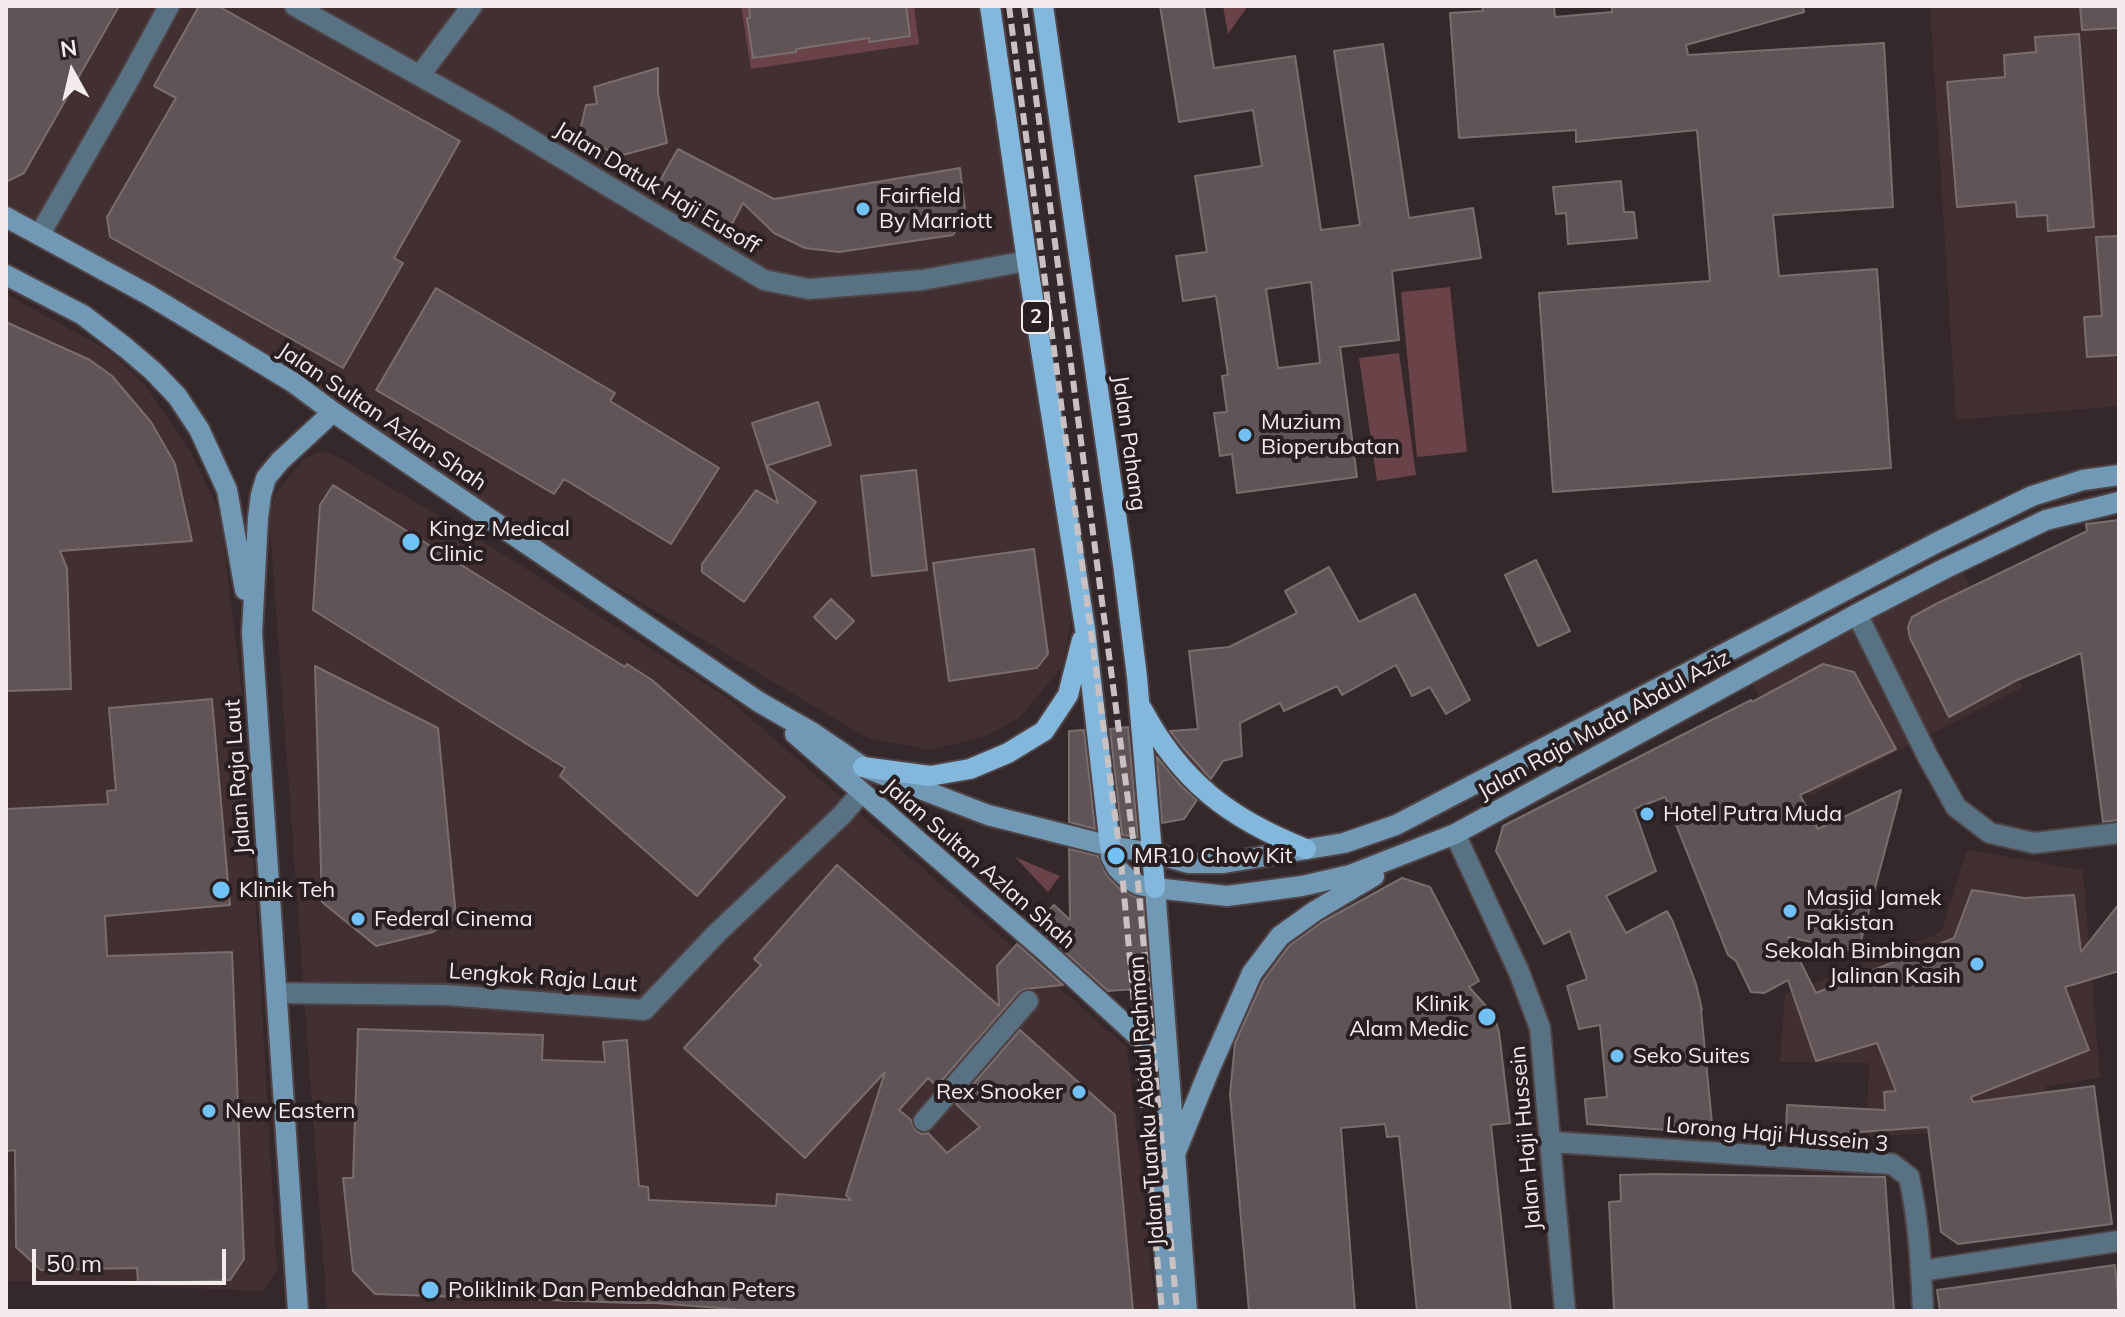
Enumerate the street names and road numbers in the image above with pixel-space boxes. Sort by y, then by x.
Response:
street label: Jalan Datuk Haji Eusoff [550,116,764,260]
road number: 2 [1022,301,1050,333]
street label: Jalan Sultan Azlan Shah [273,337,491,497]
street label: Jalan Pahang [1106,373,1152,513]
street label: Jalan Raja Muda Abdul Aziz [1473,645,1735,805]
street label: Jalan Raja Laut [219,698,257,856]
street label: Jalan Sultan Azlan Shah [878,773,1080,955]
street label: Jalan Tuanku Abdul Rahman [1124,955,1170,1247]
street label: Lengkok Raja Laut [448,958,638,998]
street label: Jalan Haji Hussein [1505,1045,1547,1231]
street label: Lorong Haji Hussein 3 [1665,1112,1889,1158]

